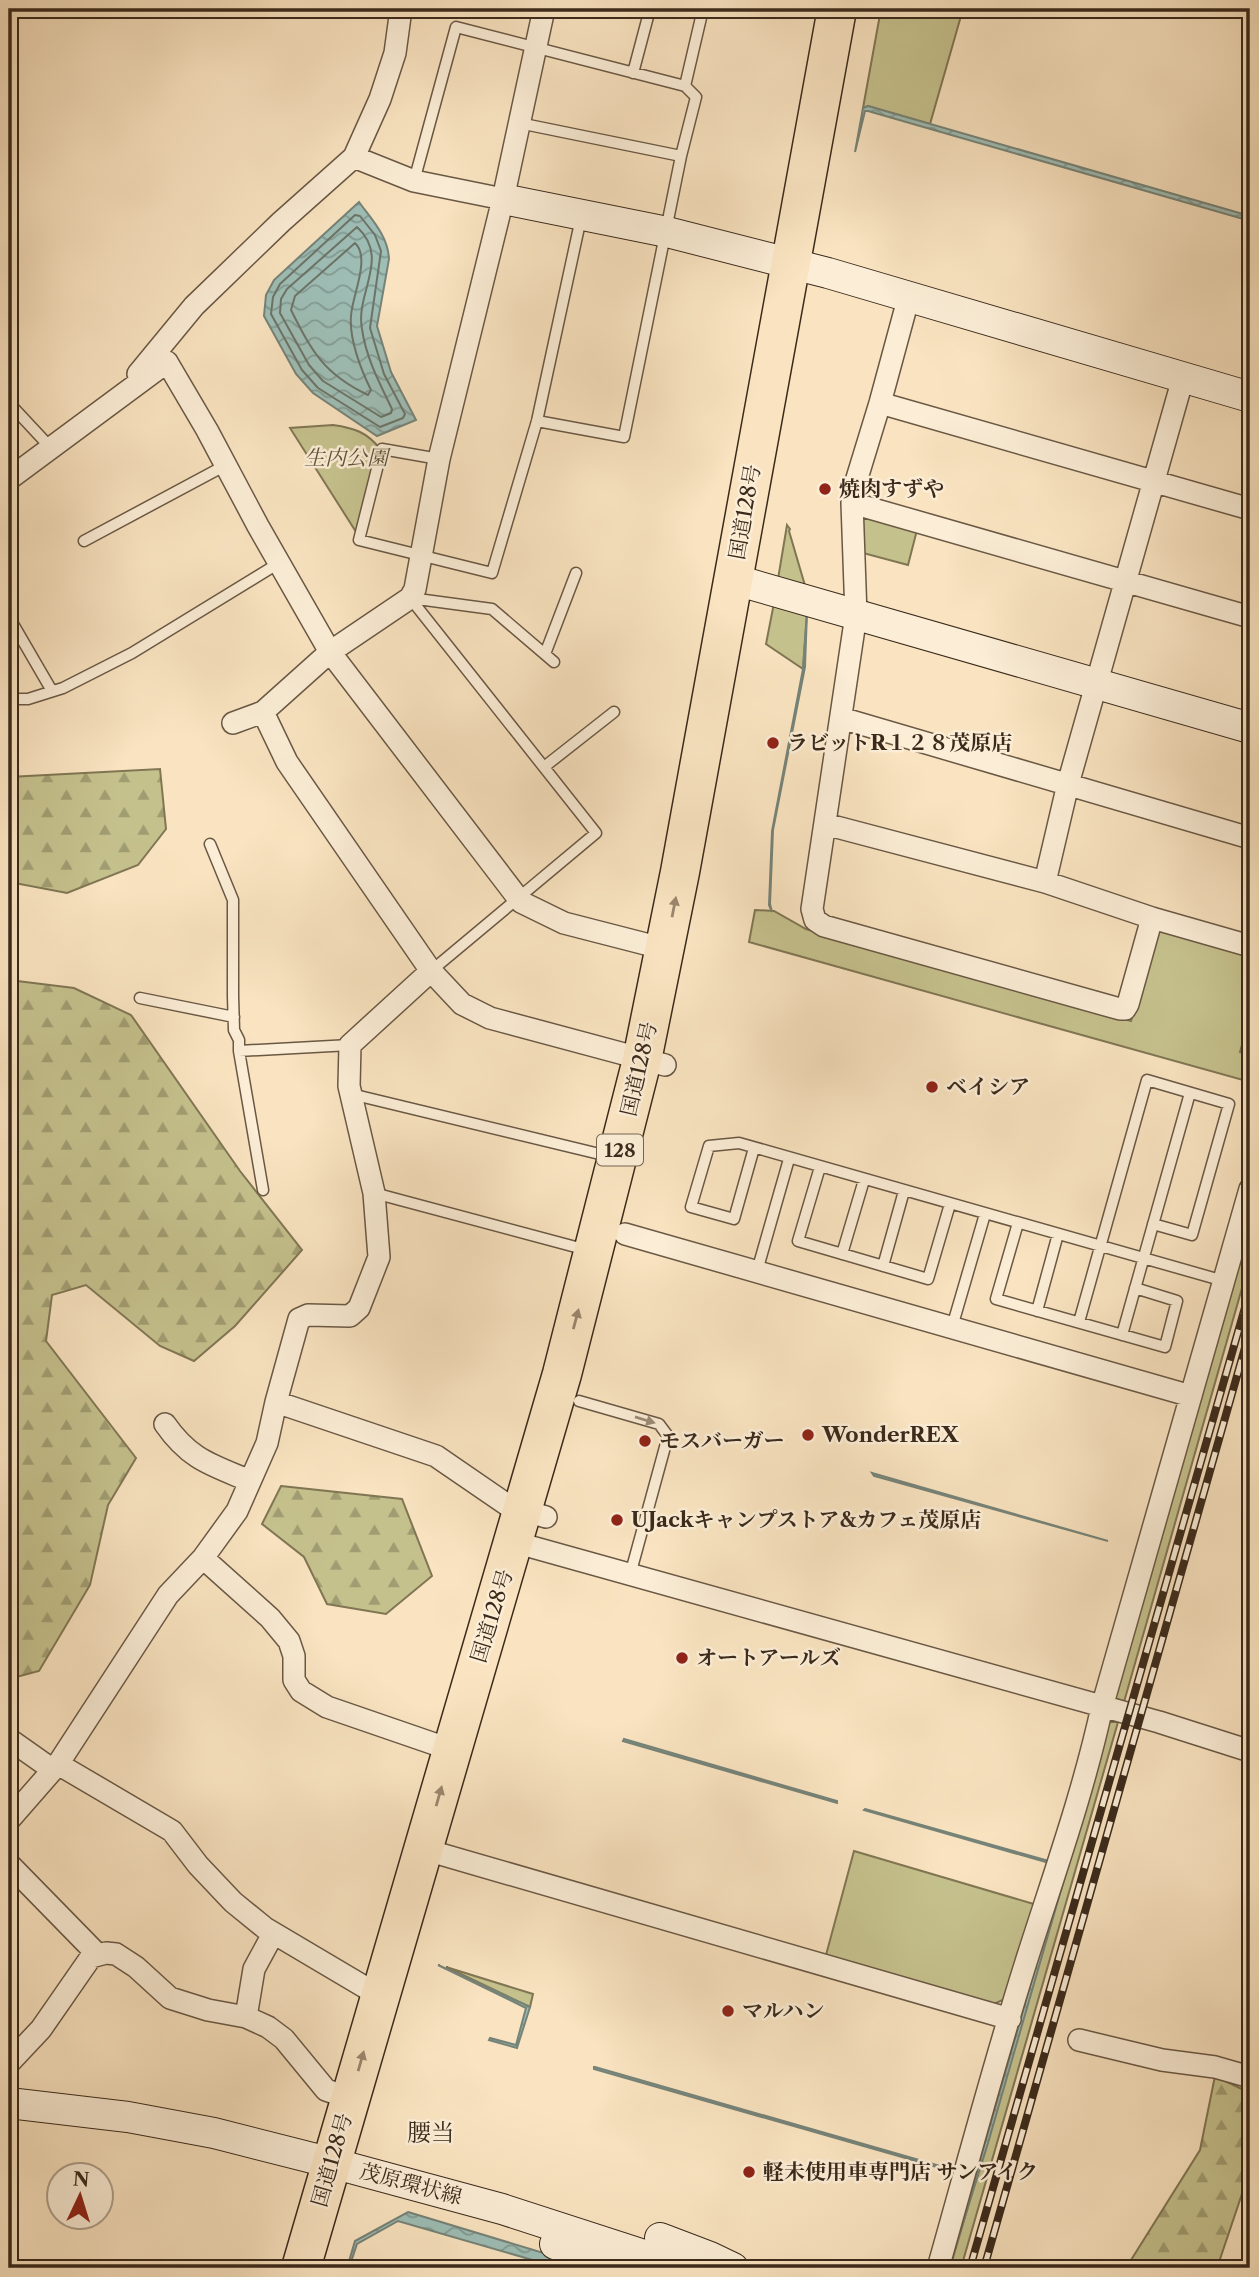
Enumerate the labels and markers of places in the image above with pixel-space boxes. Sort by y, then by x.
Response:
place label: 焼肉すずや [839,476,944,501]
marker: 焼肉すずや [817,481,833,497]
place label: ラビットR１２８茂原店 [787,730,1012,755]
marker: ラビットR１２８茂原店 [765,735,781,751]
place label: ベイシア [946,1074,1030,1099]
marker: ベイシア [924,1079,940,1095]
place label: WonderREX [821,1422,959,1447]
marker: WonderREX [800,1427,816,1443]
place label: モスバーガー [659,1428,785,1453]
marker: モスバーガー [637,1433,653,1449]
place label: UJackキャンプストア&カフェ茂原店 [631,1507,981,1532]
marker: UJackキャンプストア&カフェ茂原店 [609,1512,625,1528]
place label: オートアールズ [696,1645,841,1670]
marker: オートアールズ [674,1650,690,1666]
place label: マルハン [742,1998,825,2023]
marker: マルハン [720,2003,736,2019]
place label: 軽未使用車専門店 サンアイク [763,2159,1038,2184]
marker: 軽未使用車専門店 サンアイク [741,2164,757,2180]

